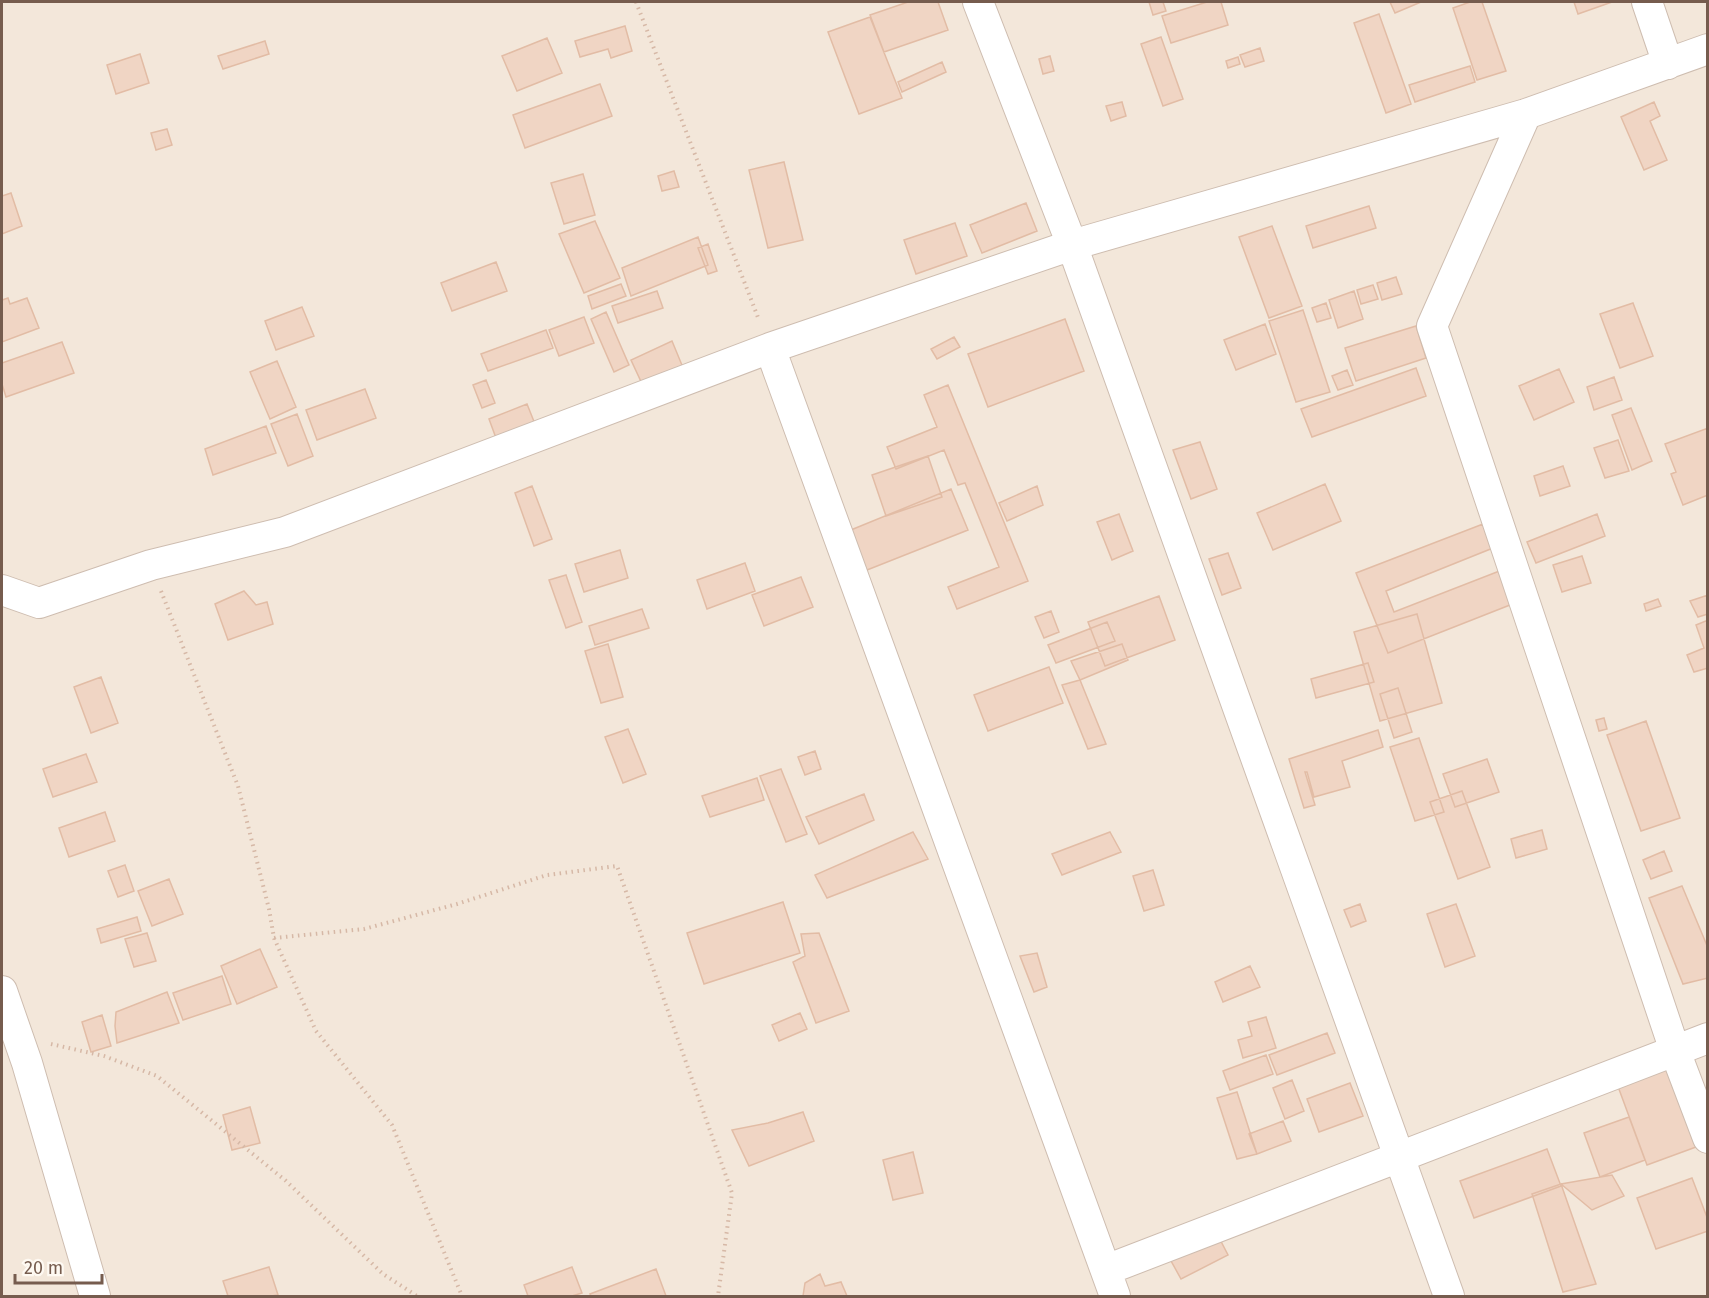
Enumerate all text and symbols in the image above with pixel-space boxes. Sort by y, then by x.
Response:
scale bar [15,1247,102,1285]
text: 20 m [24,1257,63,1279]

